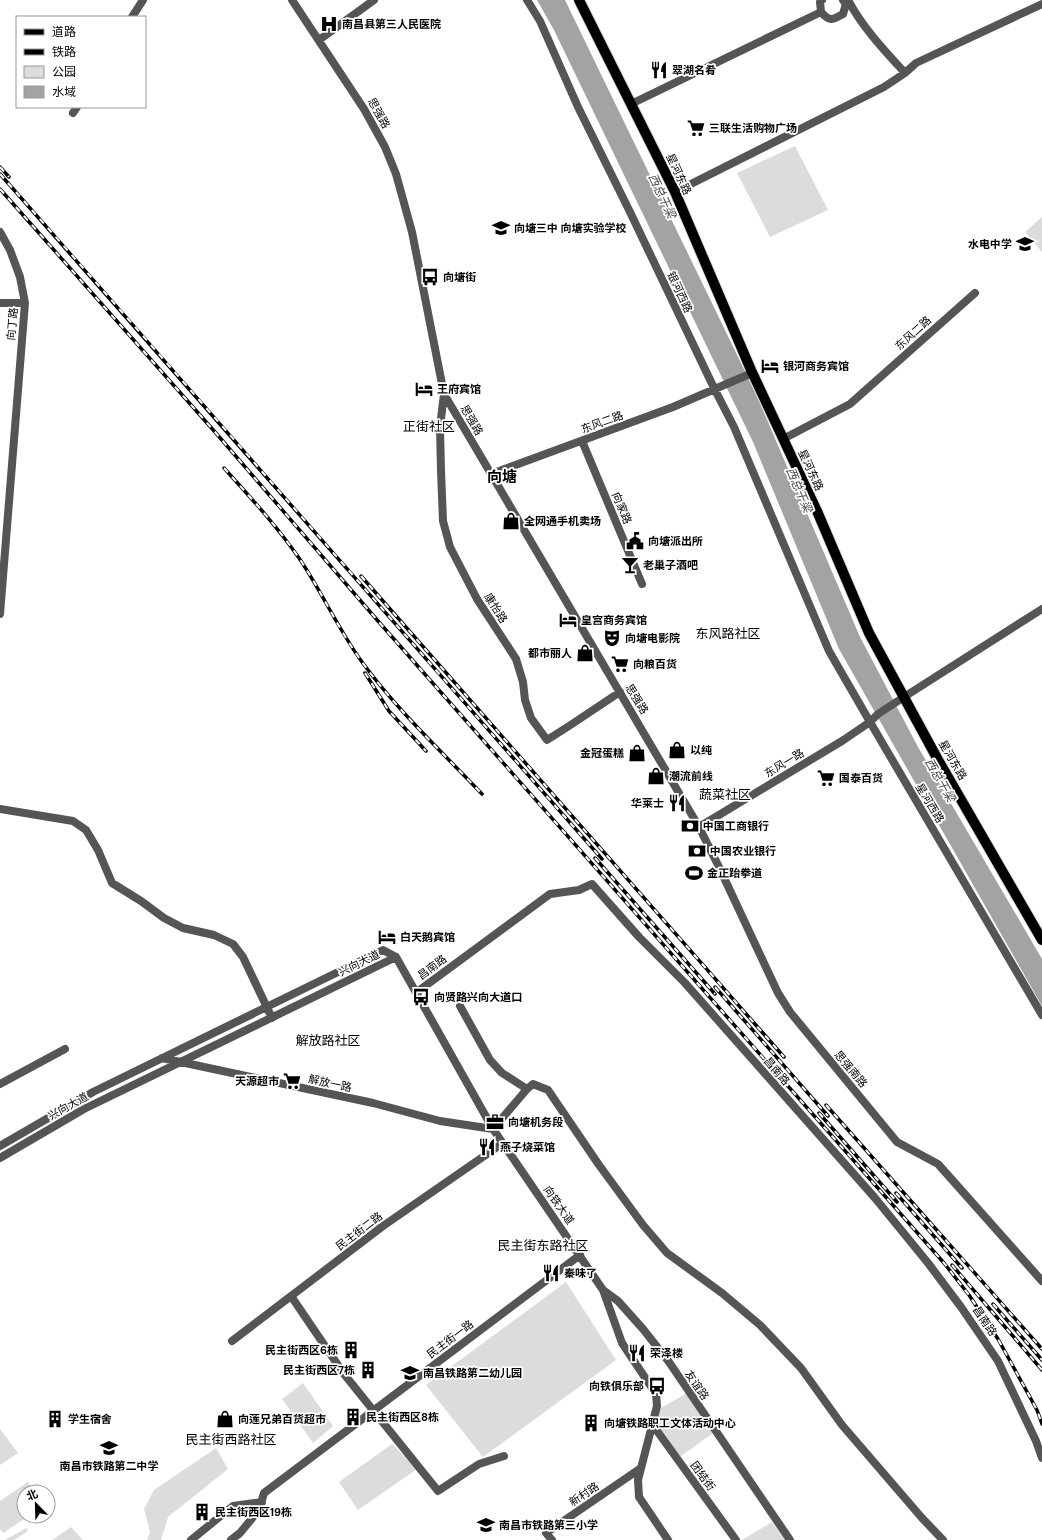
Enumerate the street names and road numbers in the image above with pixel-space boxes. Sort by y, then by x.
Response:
street label: 思强路 [365,95,393,131]
street label: 星河东路 [663,151,695,197]
street label: 银河西路 [664,269,696,315]
street label: 向丁路 [4,307,20,341]
street label: 东风二路 [892,313,934,353]
street label: 思强路 [458,402,486,438]
street label: 东风二路 [579,408,625,436]
street label: 星河东路 [795,447,827,493]
street label: 向家路 [609,490,635,526]
street label: 康怡路 [481,590,511,626]
street label: 思强路 [623,681,651,717]
street label: 星河东路 [936,737,970,783]
street label: 东风一路 [762,746,806,780]
street label: 星河西路 [913,781,947,825]
street label: 兴向大道 [336,947,382,979]
street label: 昌南路 [415,951,449,983]
street label: 思强南路 [831,1048,871,1090]
street label: 昌南路 [761,1054,793,1088]
street label: 解放一路 [307,1072,353,1094]
street label: 兴向大道 [45,1089,91,1123]
street label: 向铁大道 [541,1183,577,1227]
street label: 民主街二路 [333,1209,385,1253]
street label: 昌南路 [970,1303,1000,1339]
street label: 民主街一路 [424,1317,476,1361]
street label: 友谊路 [682,1367,712,1403]
street label: 团结街 [688,1459,718,1493]
street label: 新村路 [566,1479,602,1509]

